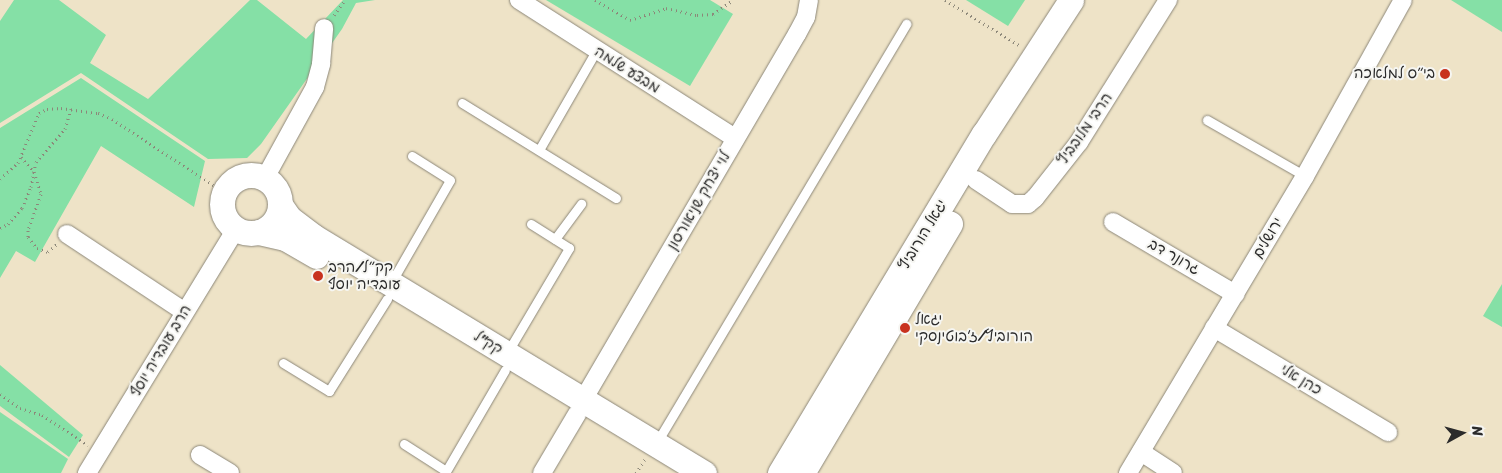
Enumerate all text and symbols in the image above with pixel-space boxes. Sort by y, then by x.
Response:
street label: מבצע שלמה [591,43,663,97]
place label: בי״ס למלאכה [1354,65,1435,83]
marker: בי״ס למלאכה [1439,68,1451,80]
street label: הרבי מלובביץ [1054,90,1116,168]
street label: לוי יצחק שניאורסון [663,148,735,254]
street label: יגאל הורוביץ [895,197,951,273]
street label: ירושלים [1249,214,1287,262]
street label: גרונר דב [1145,235,1203,279]
place label: קק״ל/הרב עובדיה יוסף [328,258,401,293]
marker: קק״ל/הרב עובדיה יוסף [312,270,324,282]
street label: הרב עובדיה יוסף [127,302,195,400]
place label: יגאל הורוביץ/ז׳בוטינסקי [915,310,1033,345]
marker: יגאל הורוביץ/ז׳בוטינסקי [899,322,911,334]
street label: קק"ל [470,327,506,359]
street label: כהן אלי [1277,361,1325,399]
north arrow [1437,408,1487,458]
text: N [1464,425,1490,437]

